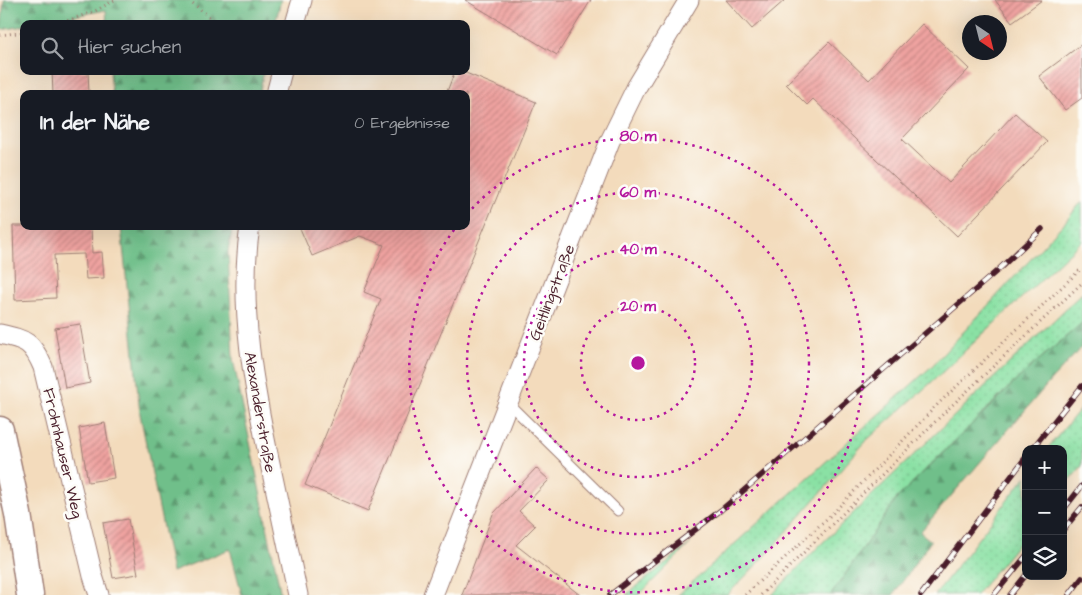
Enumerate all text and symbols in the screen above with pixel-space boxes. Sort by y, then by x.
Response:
north arrow [962,15,1007,60]
search box [20,20,470,75]
icon: search [38,34,66,62]
text: Hier suchen [78,34,181,61]
text: In der Nähe [40,108,150,137]
text: 0 Ergebnisse [354,112,450,134]
text: 80 m [620,126,657,147]
text: 60 m [620,182,657,203]
text: 40 m [619,239,657,260]
street label: Geitlingstraße [524,241,581,344]
text: 20 m [619,296,656,317]
street label: Alexanderstraße [239,350,282,475]
centre of rings [629,354,647,372]
street label: Frohnhauser Weg [36,386,89,521]
map controls [1022,445,1067,580]
button: + [1022,445,1067,490]
button: − [1022,490,1067,535]
button: layers [1022,535,1067,580]

